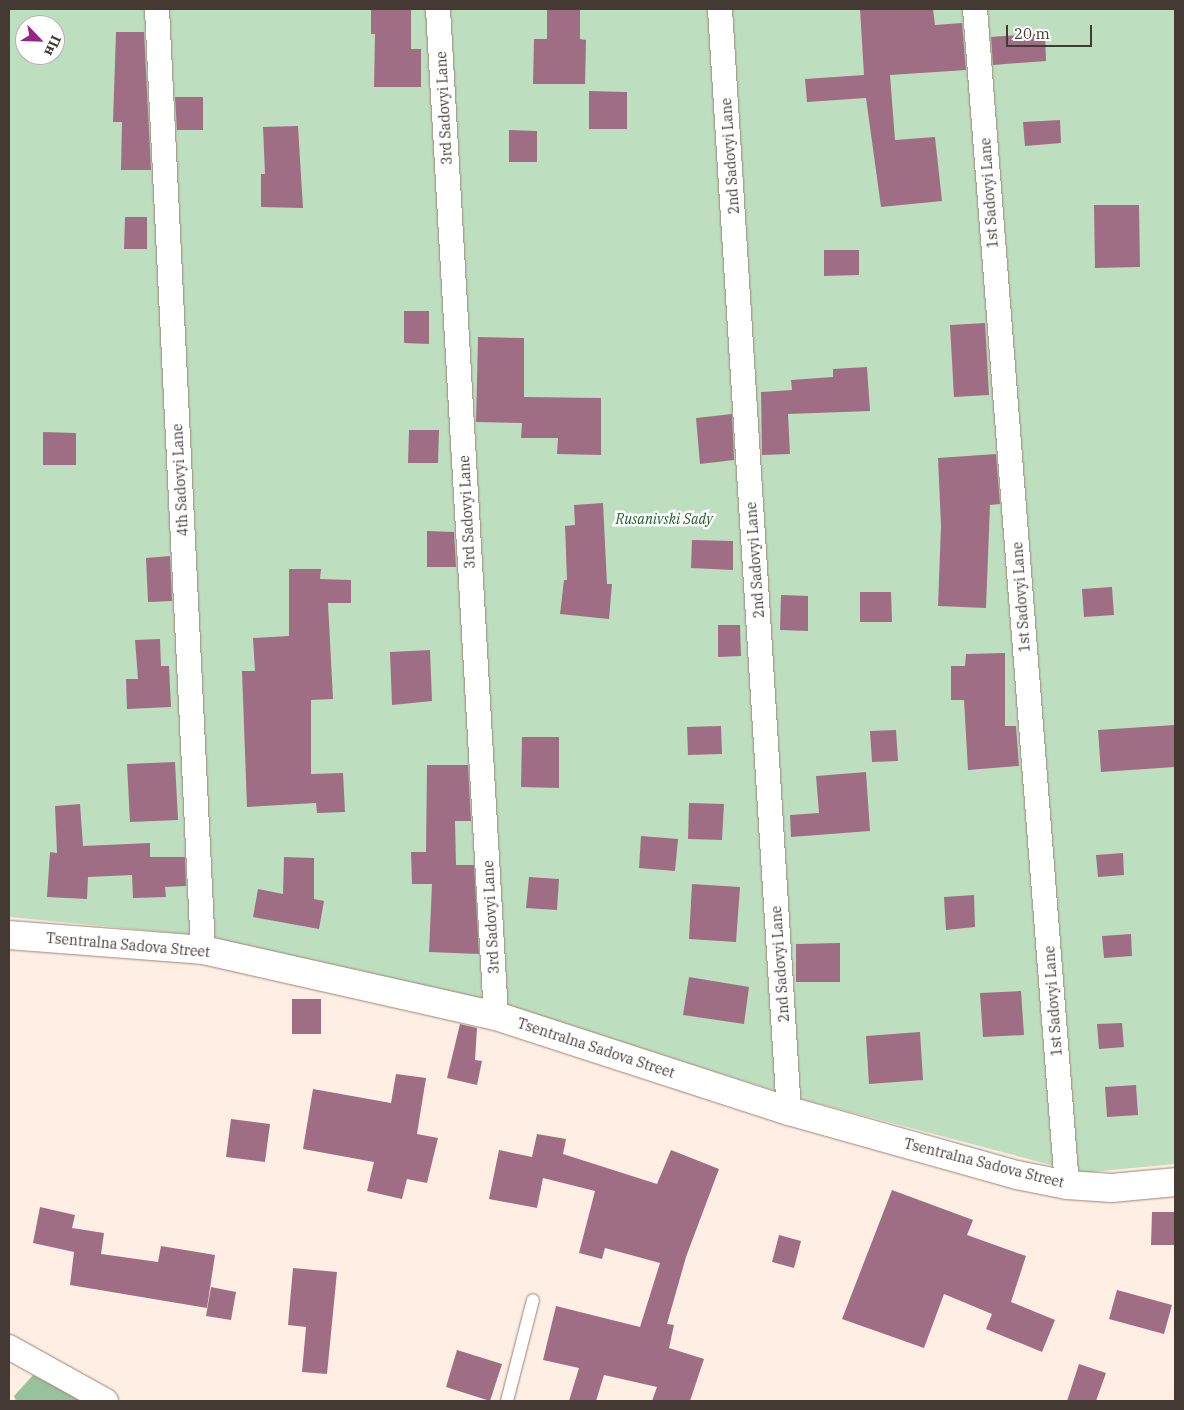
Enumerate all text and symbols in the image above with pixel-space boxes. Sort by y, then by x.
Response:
north arrow [15,15,65,65]
scale bar [1009,15,1095,47]
text: 20 m [1014,24,1050,43]
text: Пн [40,32,65,59]
street label: 3rd Sadovyi Lane [433,51,455,165]
street label: 2nd Sadovyi Lane [718,97,742,215]
street label: 1st Sadovyi Lane [977,137,1001,249]
street label: 4th Sadovyi Lane [169,423,191,537]
street label: 3rd Sadovyi Lane [456,455,478,569]
street label: 2nd Sadovyi Lane [743,501,767,619]
park label: Rusanivski Sady [616,511,712,527]
street label: 1st Sadovyi Lane [1009,541,1033,653]
street label: 3rd Sadovyi Lane [480,860,502,974]
street label: 2nd Sadovyi Lane [768,905,792,1023]
street label: Tsentralna Sadova Street [45,929,211,961]
street label: 1st Sadovyi Lane [1041,945,1065,1057]
street label: Tsentralna Sadova Street [515,1015,677,1081]
street label: Tsentralna Sadova Street [902,1135,1066,1191]

